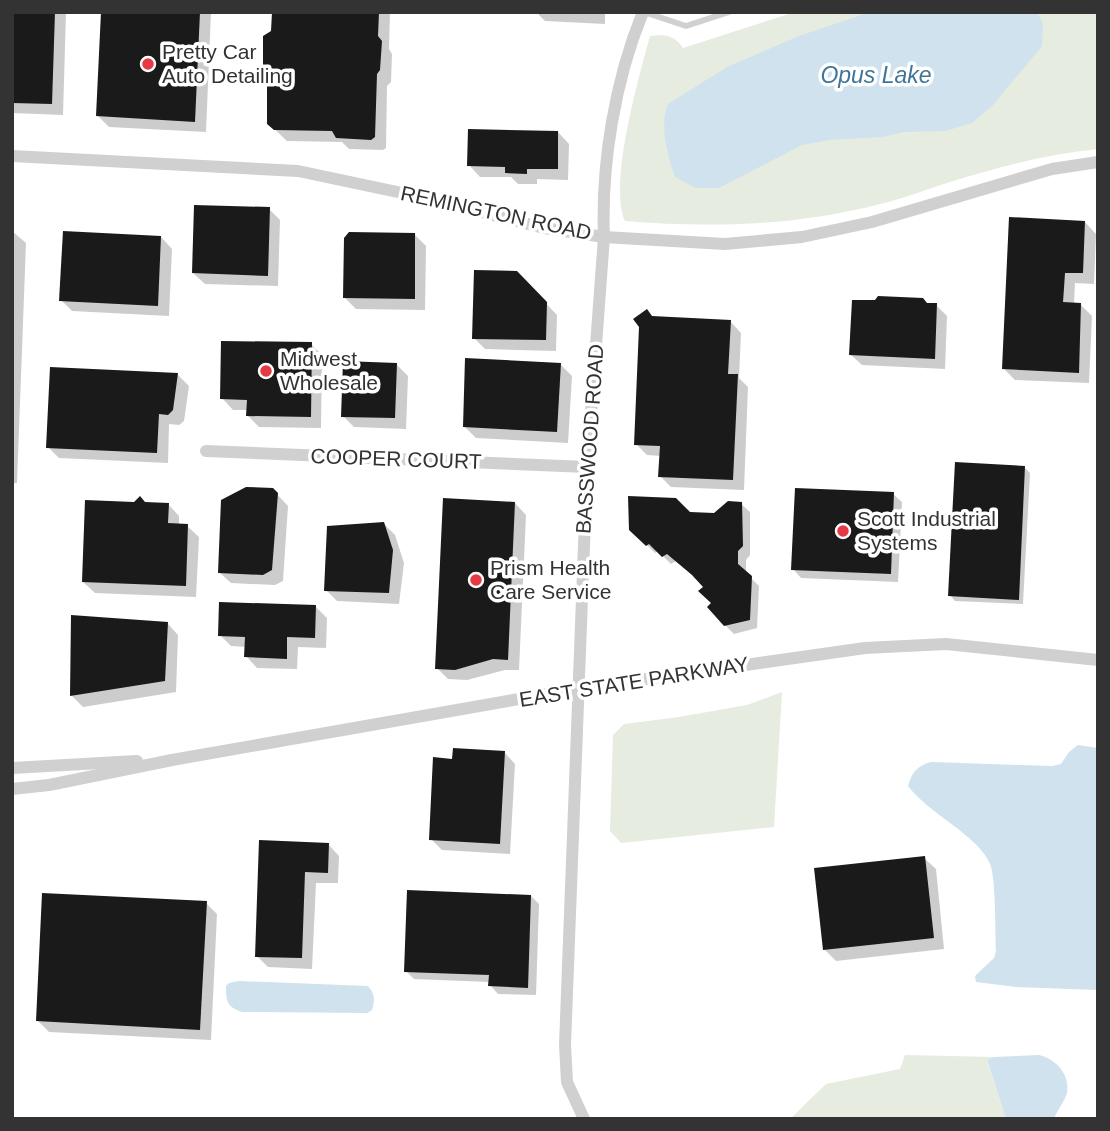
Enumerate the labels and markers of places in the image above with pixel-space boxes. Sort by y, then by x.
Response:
place label: Pretty Car Auto Detailing [162,40,293,87]
marker: Pretty Car Auto Detailing [140,56,156,72]
place label: Midwest Wholesale [280,347,378,394]
marker: Midwest Wholesale [258,363,274,379]
place label: Scott Industrial Systems [857,507,996,554]
marker: Scott Industrial Systems [835,523,851,539]
place label: Prism Health Care Service [490,556,611,603]
marker: Prism Health Care Service [468,572,484,588]

